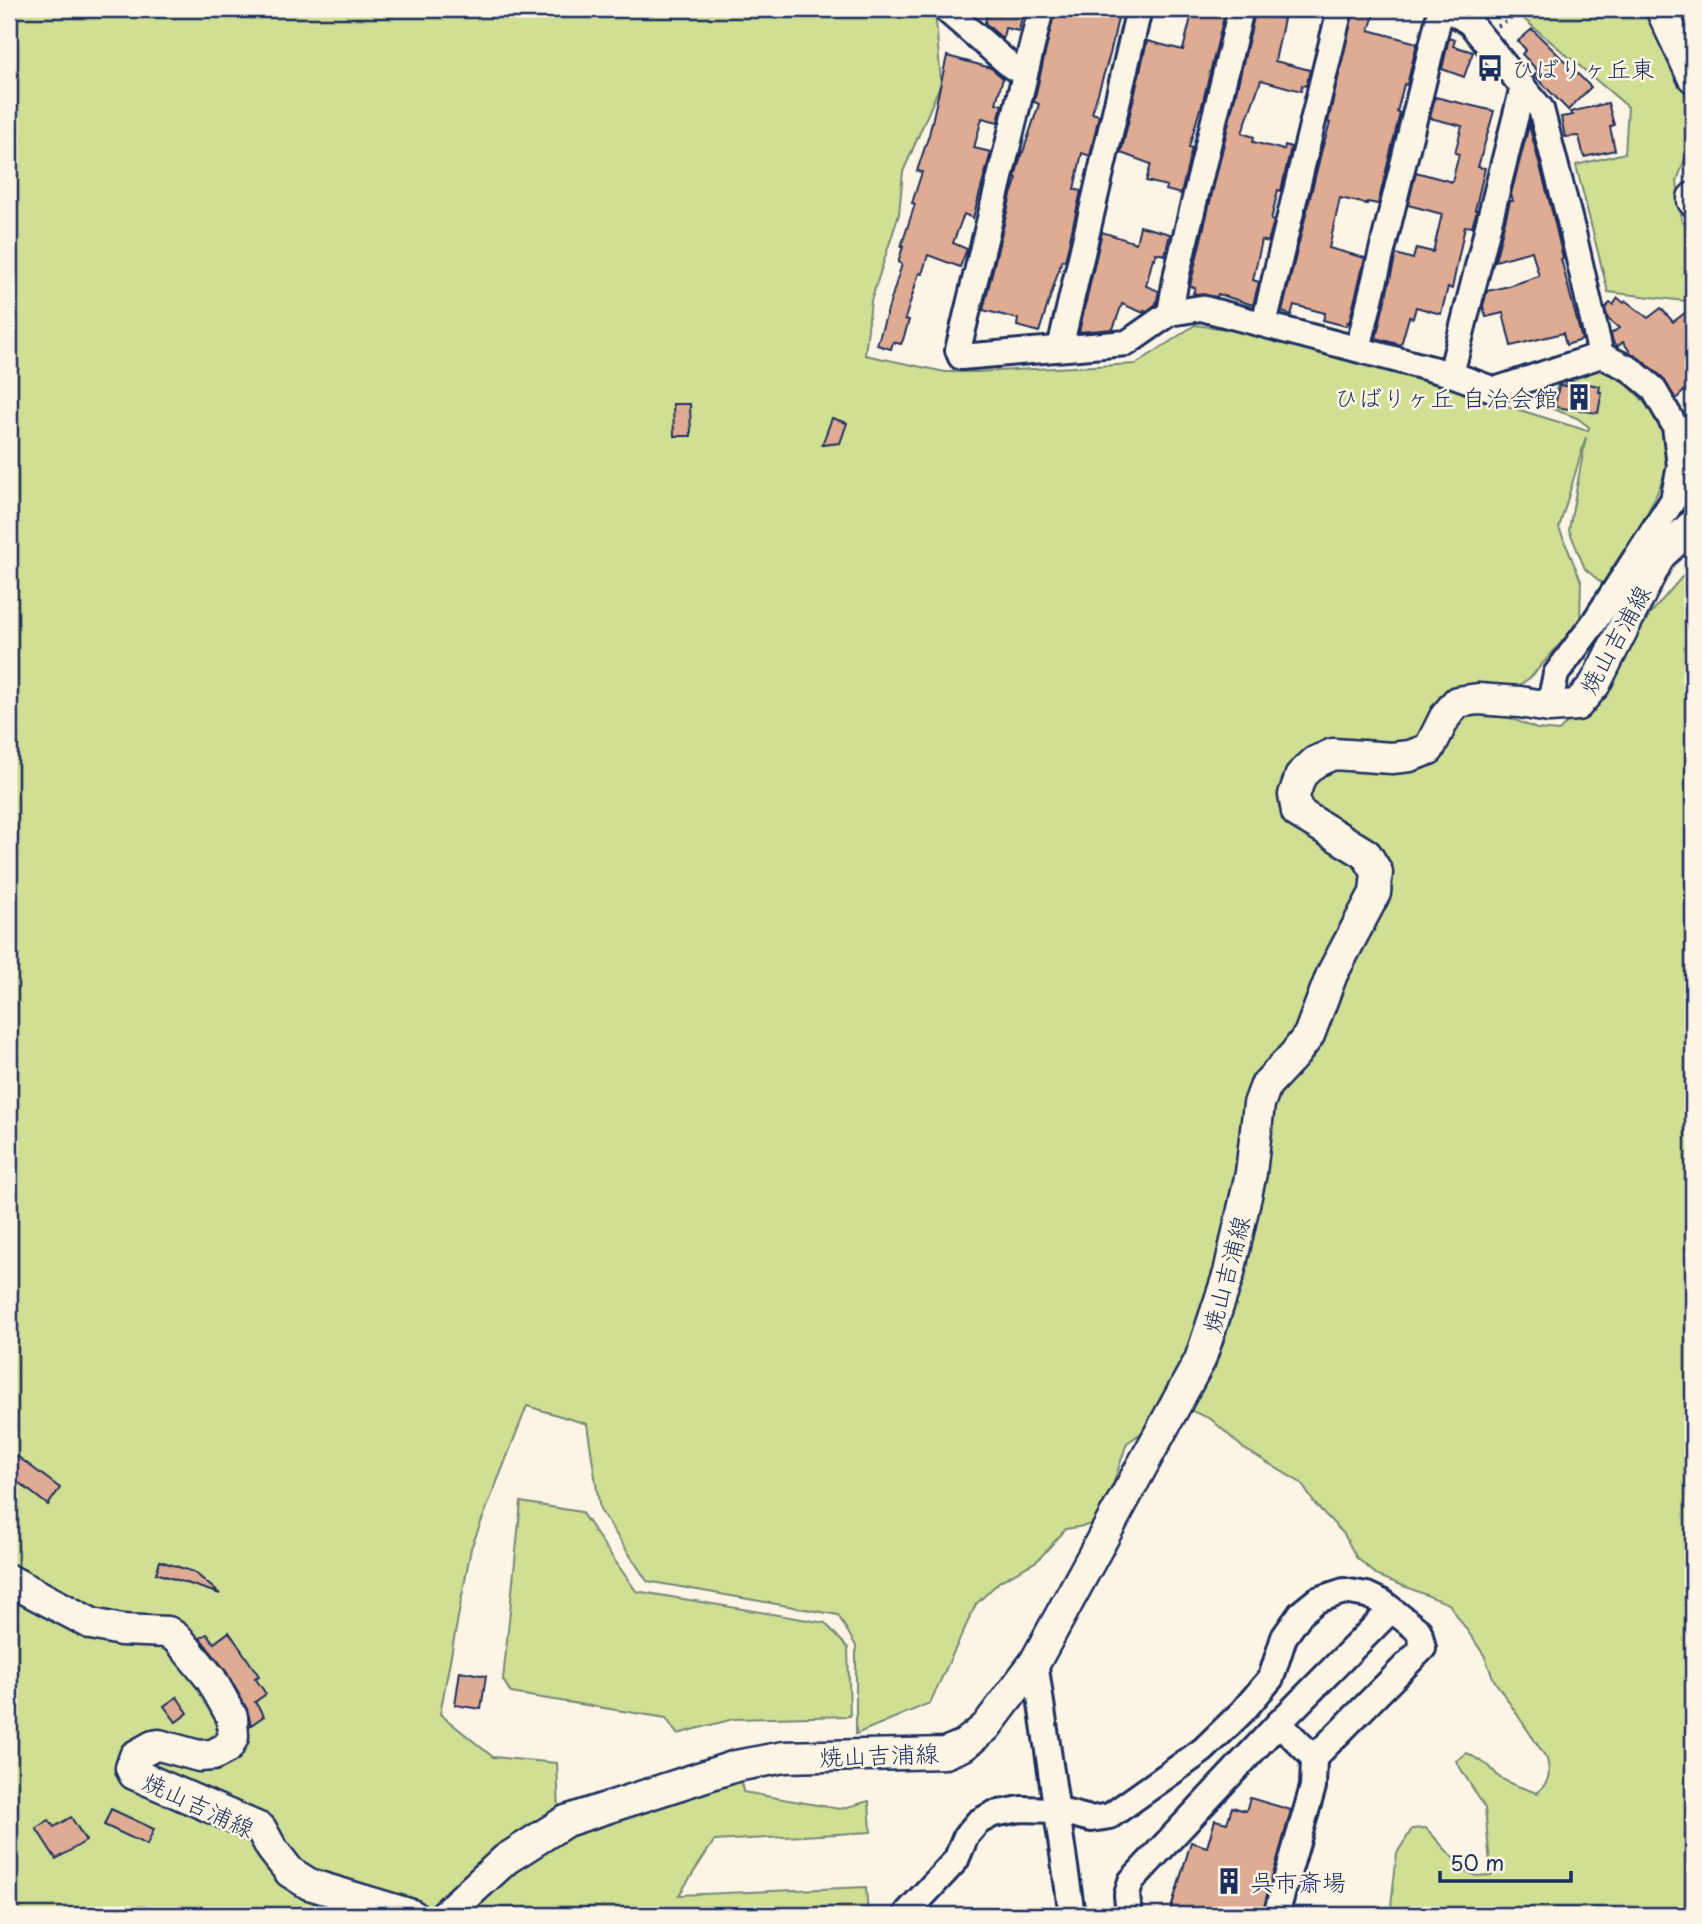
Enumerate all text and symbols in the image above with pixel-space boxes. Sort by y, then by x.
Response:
place label: ひばりヶ丘東 [1511,50,1655,86]
bus stop icon: ひばりヶ丘東 [1475,53,1505,83]
place label: ひばりヶ丘 自治会館 [1334,379,1558,415]
building icon: ひばりヶ丘 自治会館 [1564,382,1594,412]
street label: 焼山吉浦線 [1569,578,1659,700]
street label: 焼山吉浦線 [1192,1211,1258,1337]
street label: 焼山吉浦線 [818,1734,940,1774]
street label: 焼山吉浦線 [137,1762,261,1846]
scale bar [1440,1840,1571,1884]
text: 50 m [1450,1846,1504,1878]
place label: 呉市斎場 [1250,1863,1346,1899]
building icon: 呉市斎場 [1214,1866,1244,1896]

